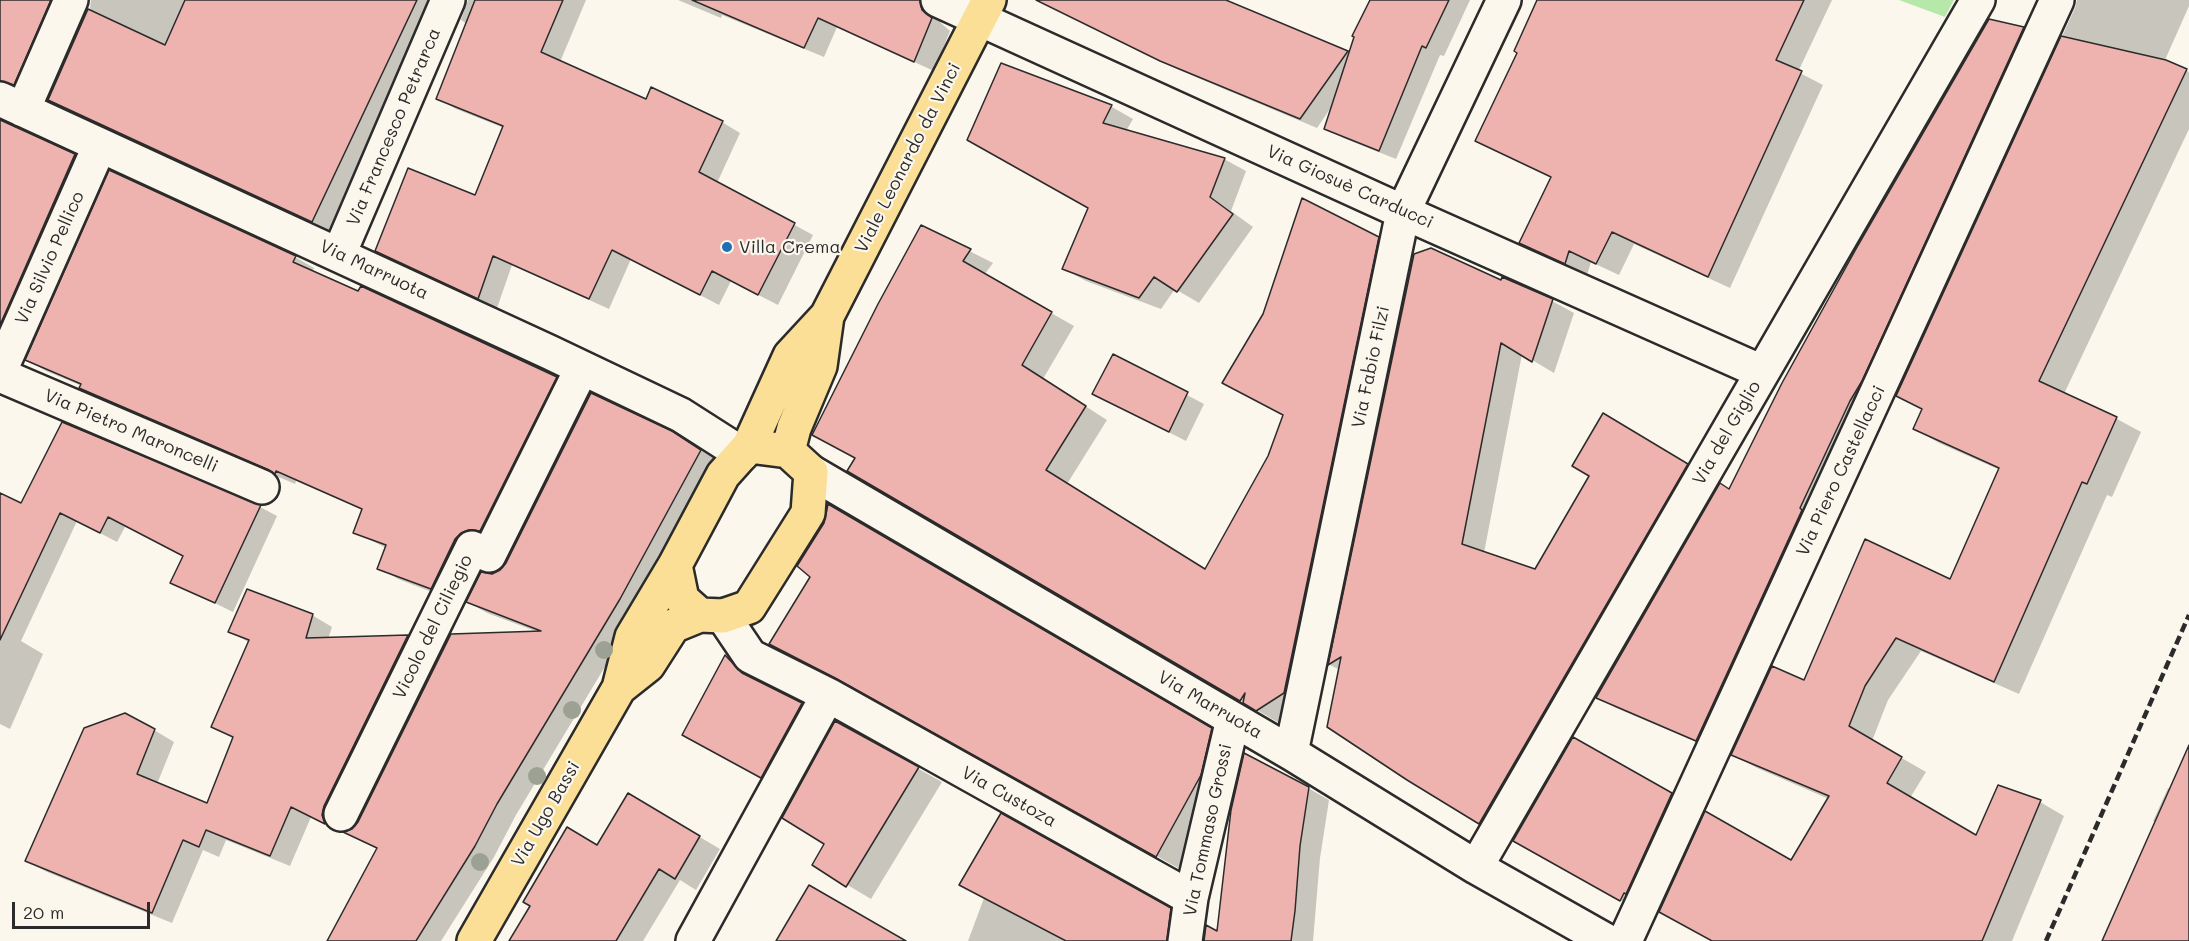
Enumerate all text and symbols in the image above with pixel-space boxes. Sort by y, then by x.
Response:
street label: Via Francesco Petrarca [342,25,446,229]
street label: Viale Leonardo da Vinci [851,59,965,257]
street label: Via Giosuè Carducci [1263,141,1437,233]
street label: Via Silvio Pellico [11,188,89,328]
street label: Via Marruota [316,235,432,305]
place label: Villa Crema [739,236,841,258]
marker: Villa Crema [720,240,734,254]
street label: Via Fabio Filzi [1348,304,1394,430]
street label: Via del Giglio [1688,377,1766,489]
street label: Via Piero Castellacci [1792,382,1890,560]
street label: Via Pietro Maroncelli [41,385,221,477]
street label: Vicolo del Ciliegio [389,551,477,703]
street label: Via Marruota [1154,666,1266,744]
street label: Via Tommaso Grossi [1179,742,1237,918]
street label: Via Ugo Bassi [507,757,585,871]
street label: Via Custoza [958,762,1060,832]
scale bar [15,890,153,928]
text: 20 m [23,900,64,924]

